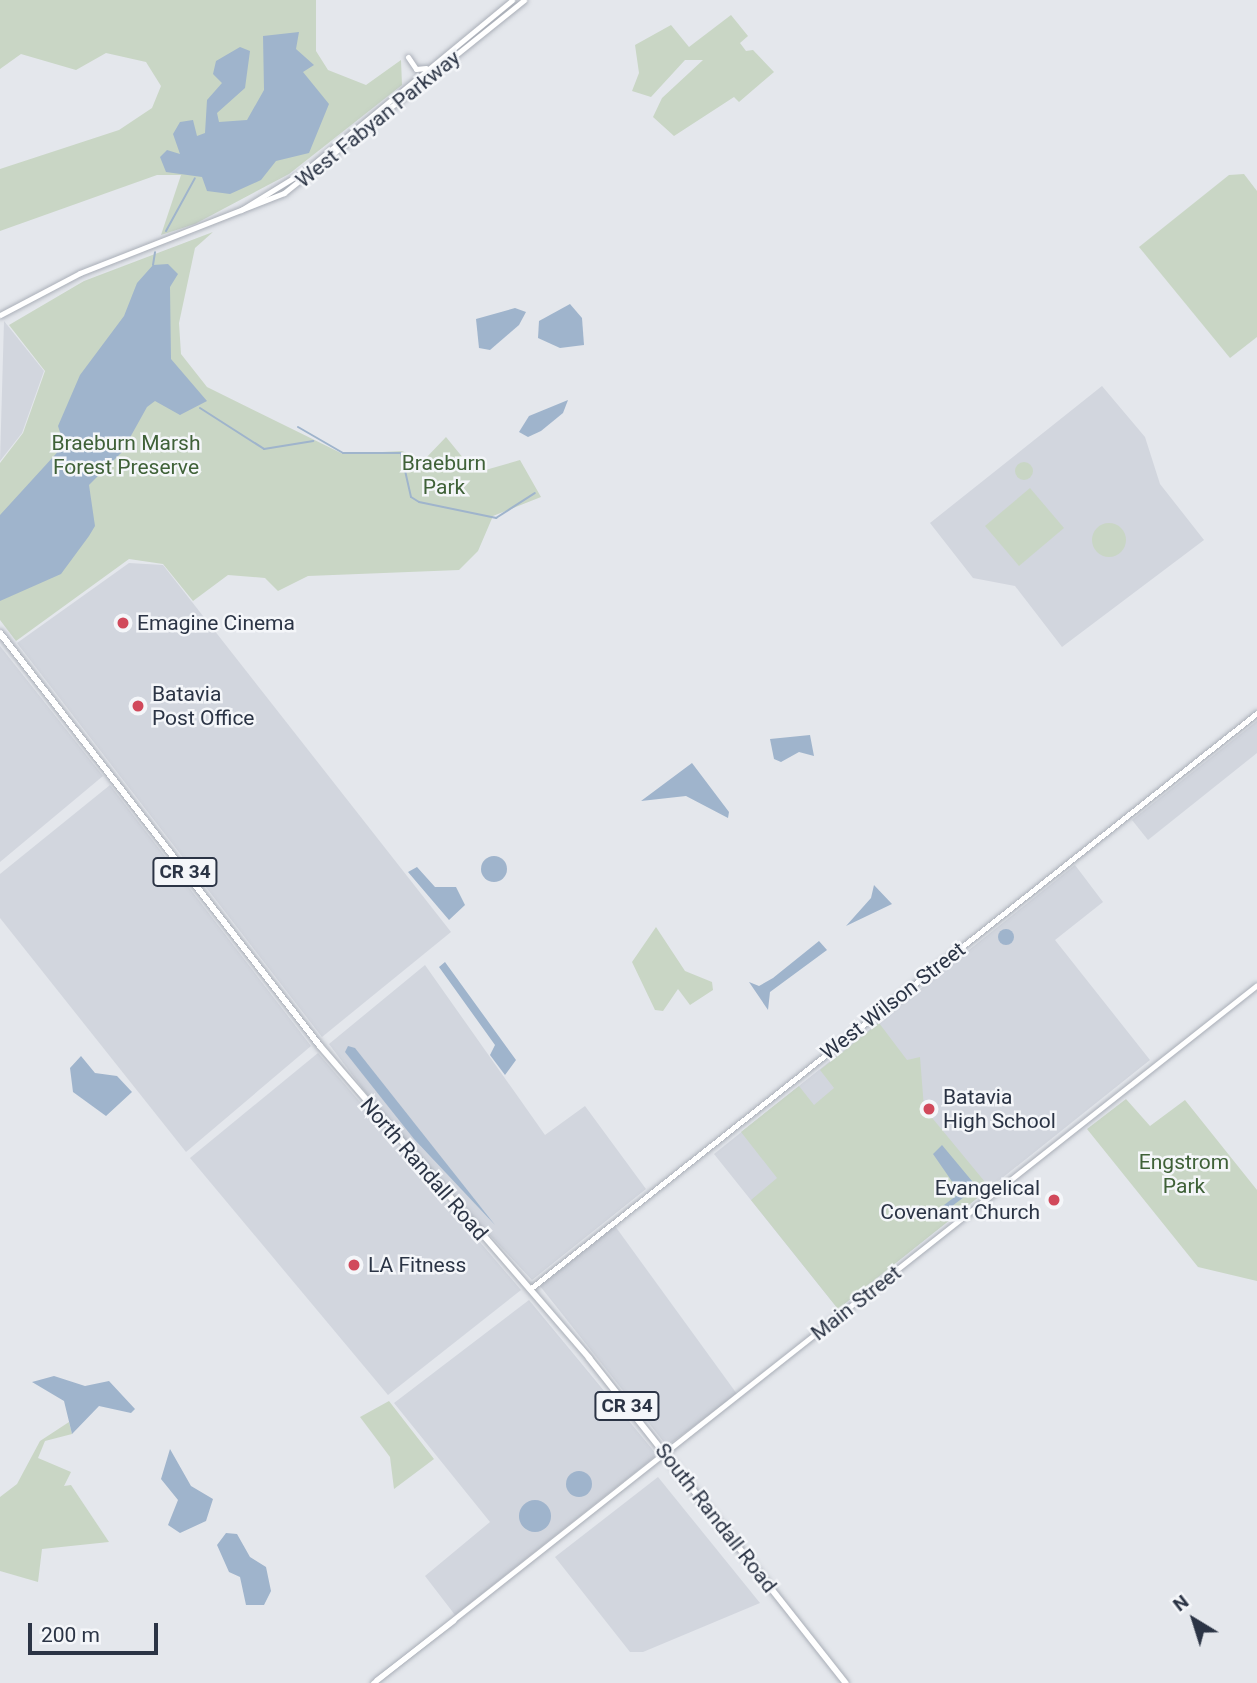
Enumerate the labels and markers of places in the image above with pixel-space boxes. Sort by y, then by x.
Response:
place label: Emagine Cinema [137,610,295,636]
marker: Emagine Cinema [115,615,131,631]
place label: Batavia Post Office [152,681,255,731]
marker: Batavia Post Office [130,698,146,714]
place label: Batavia High School [943,1084,1056,1134]
marker: Batavia High School [921,1101,937,1117]
place label: Evangelical Covenant Church [880,1175,1040,1225]
marker: Evangelical Covenant Church [1046,1192,1062,1208]
place label: LA Fitness [368,1252,466,1278]
marker: LA Fitness [346,1257,362,1273]

